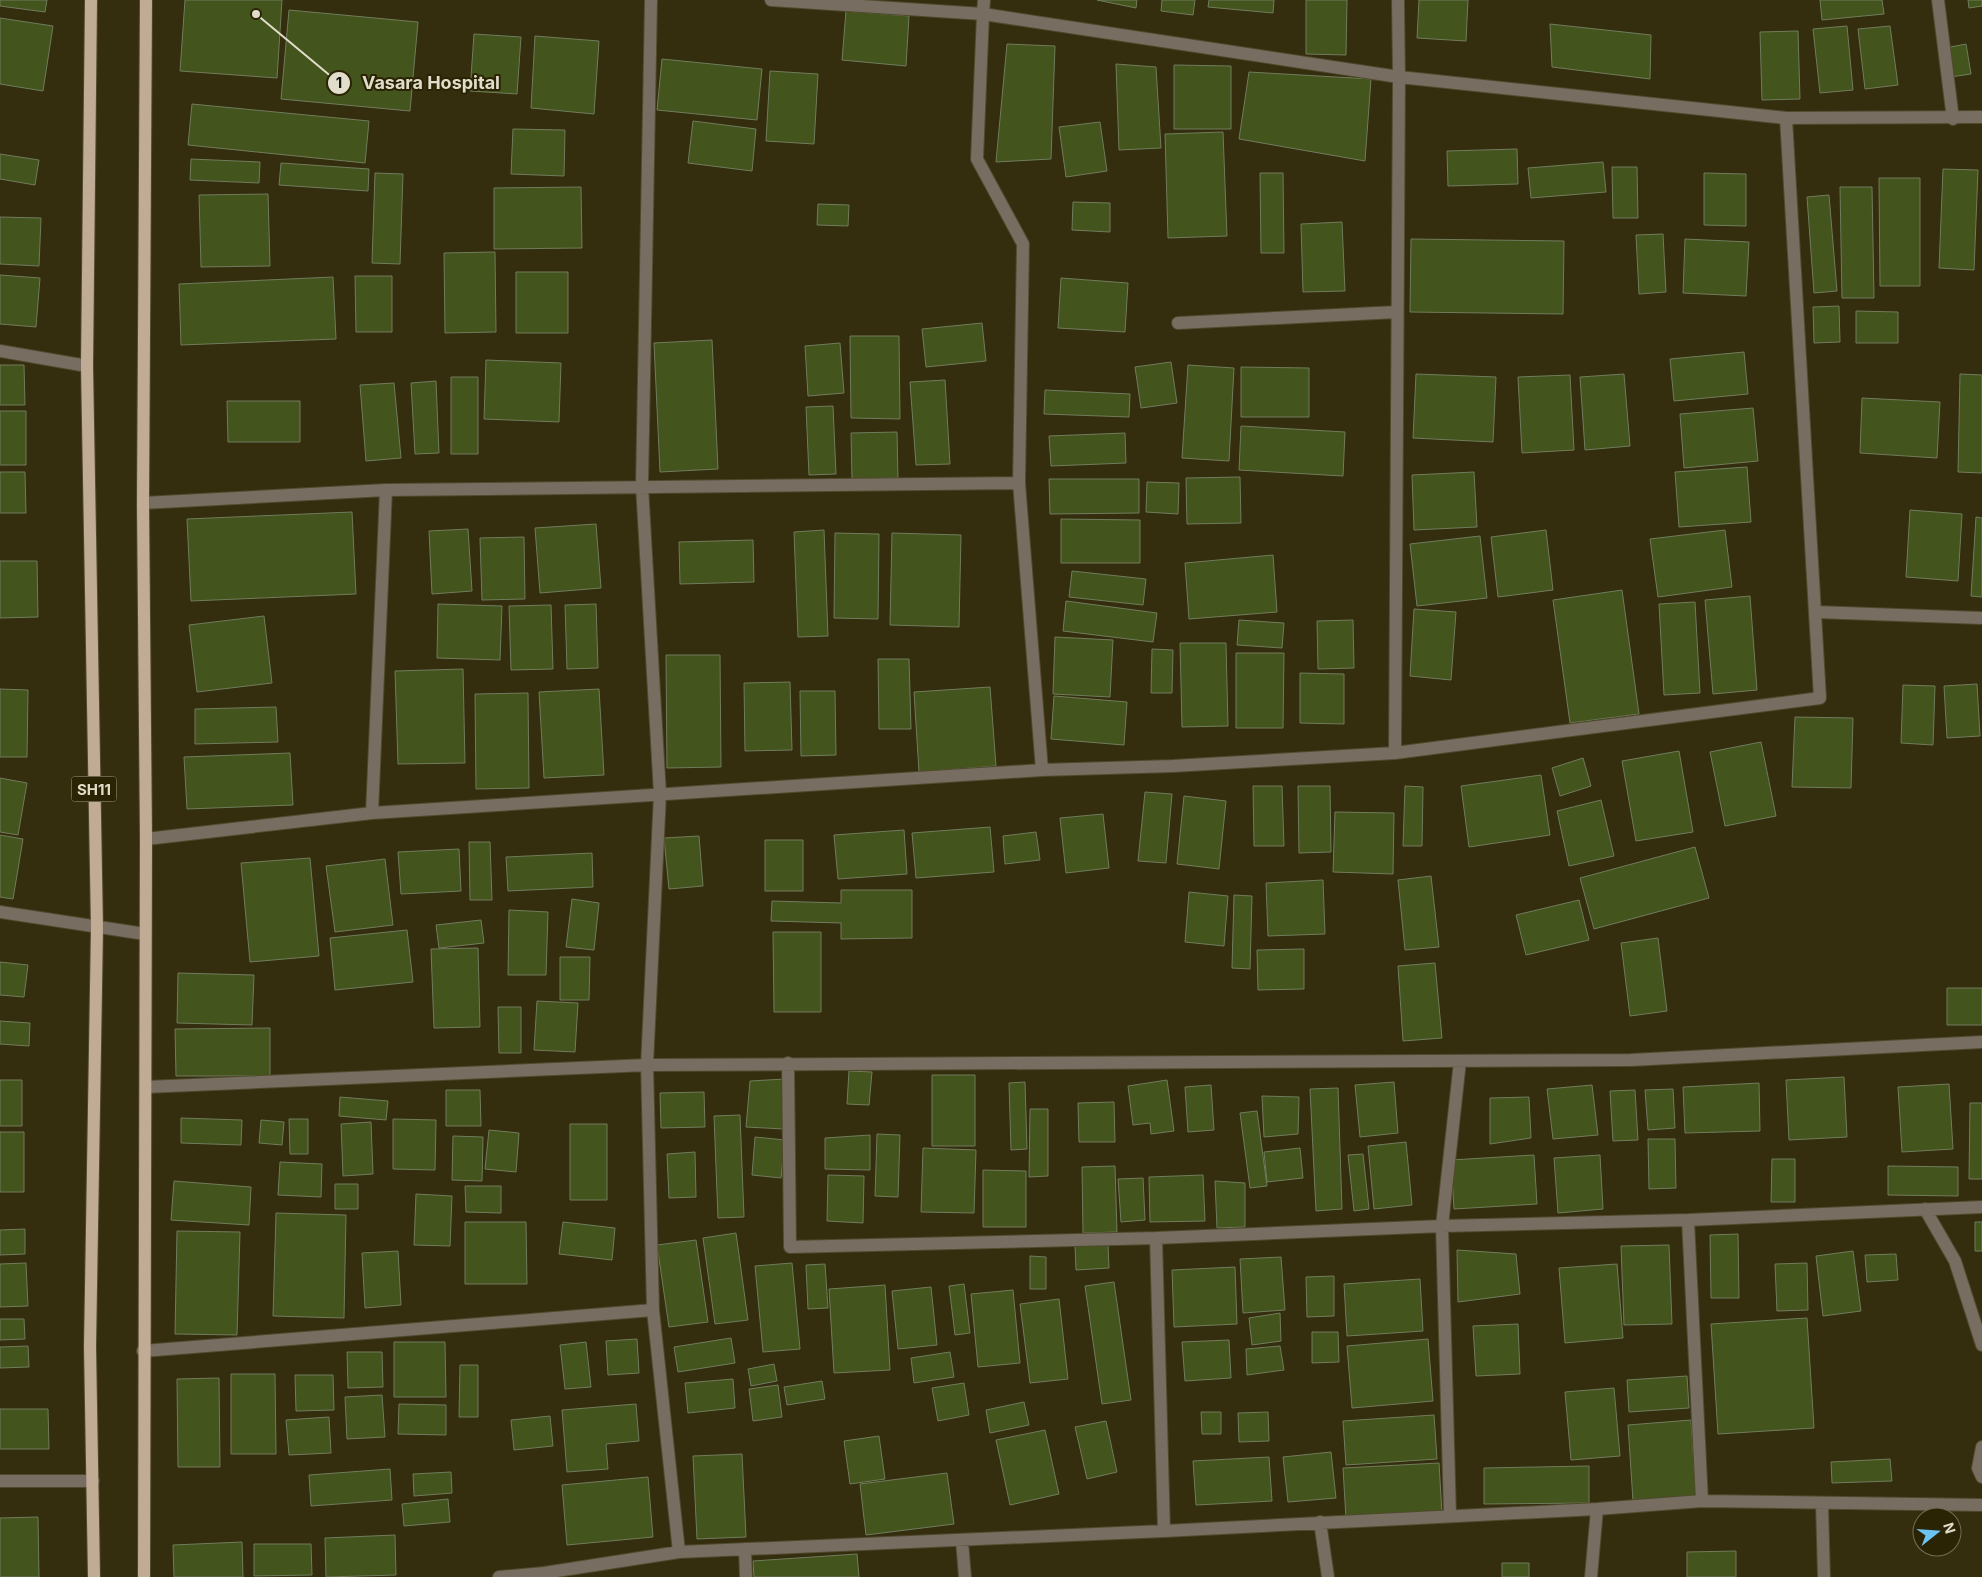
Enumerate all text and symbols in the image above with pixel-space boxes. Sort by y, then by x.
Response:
callout: Vasara Hospital [327,66,510,99]
text: Vasara Hospital [362,72,500,93]
text: 1 [336,73,342,92]
road number: SH11 [72,776,116,802]
north arrow [1912,1507,1962,1557]
text: N [1940,1520,1960,1536]

